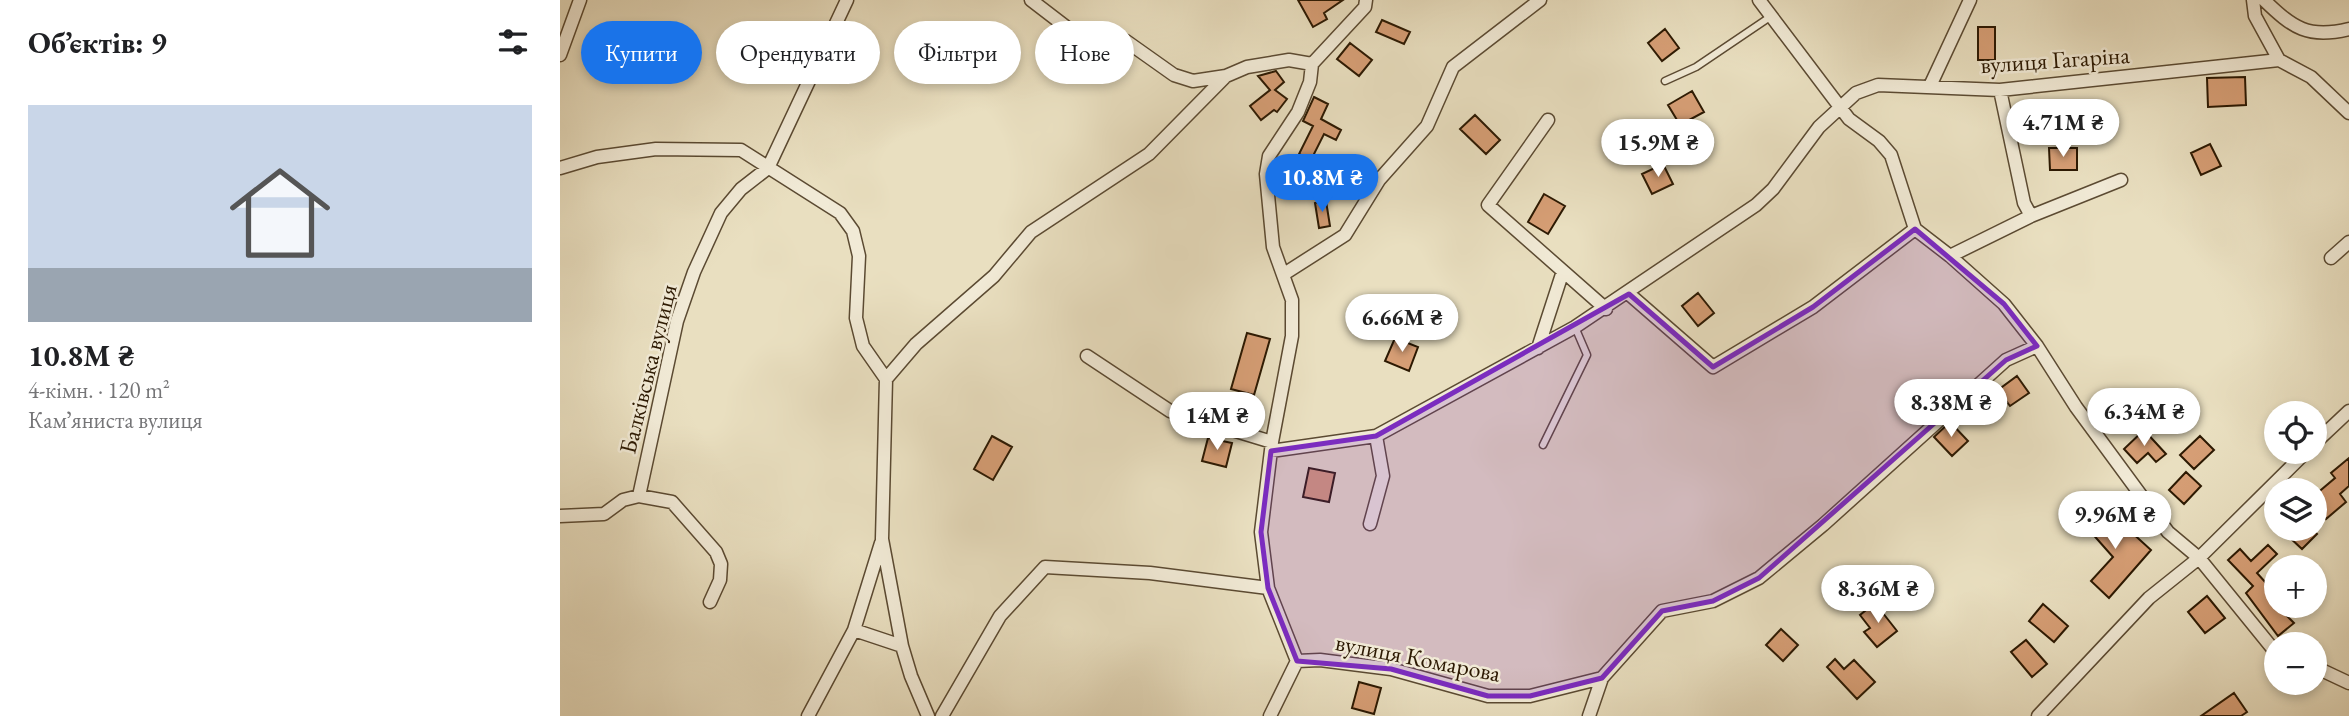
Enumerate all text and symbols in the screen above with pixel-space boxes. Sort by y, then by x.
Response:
chip: Купити [581,21,702,84]
chip: Орендувати [716,21,880,84]
chip: Фільтри [894,21,1021,84]
chip: Нове [1035,21,1134,84]
text: Об’єктів: 9 [28,23,167,62]
icon: filters [494,23,532,61]
street label: вулиця Гагаріна [1979,39,2131,80]
pin: 4.71M ₴ [1998,100,2128,159]
text: 4.71M ₴ [2022,107,2104,137]
pin: 15.9M ₴ [1593,120,1723,179]
text: 15.9M ₴ [1617,127,1699,157]
icon: home [217,150,343,276]
pin: 10.8M ₴ [1257,154,1387,214]
text: 10.8M ₴ [1281,162,1363,192]
street label: Балківська вулиця [611,280,684,457]
pin: 6.66M ₴ [1337,294,1467,354]
text: 6.66M ₴ [1361,302,1443,332]
text: 10.8M ₴ [28,336,134,375]
text: 4-кімн. · 120 m² [28,375,170,405]
pin: 8.38M ₴ [1886,380,2016,439]
text: 8.38M ₴ [1910,387,1992,417]
pin: 6.34M ₴ [2079,388,2209,448]
pin: 14M ₴ [1168,392,1266,452]
text: 6.34M ₴ [2103,396,2185,426]
text: 14M ₴ [1185,400,1249,430]
map controls [2264,401,2327,695]
button: locate [2264,401,2327,464]
text: Камʼяниста вулиця [28,405,203,435]
button: layers [2264,478,2327,541]
pin: 9.96M ₴ [2050,491,2180,551]
text: 9.96M ₴ [2074,499,2156,529]
button: + [2264,555,2327,618]
pin: 8.36M ₴ [1813,566,1943,625]
text: 8.36M ₴ [1837,573,1919,603]
street label: вулиця Комарова [1333,626,1504,689]
button: − [2264,632,2327,695]

